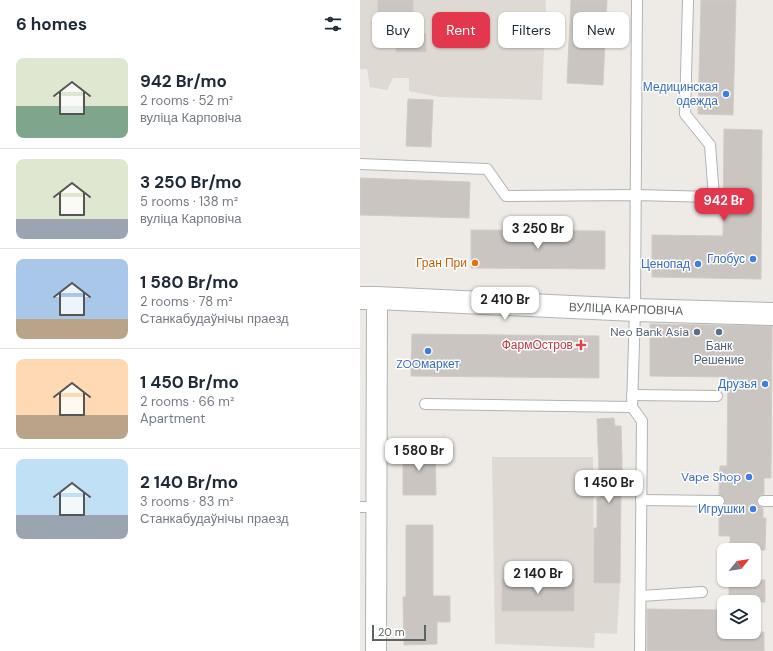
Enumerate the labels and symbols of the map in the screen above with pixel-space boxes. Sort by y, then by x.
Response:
place label: Медицинская одежда [643,79,718,109]
marker: Медицинская одежда [721,89,731,99]
pin: 942 Br [691,188,757,222]
pin: 3 250 Br [497,216,579,250]
place label: Глобус [707,251,745,267]
marker: Глобус [748,254,758,264]
place label: Гран При [416,255,467,271]
place label: Ценопад [641,256,690,272]
marker: Гран При [470,258,480,268]
marker: Ценопад [693,259,703,269]
pin: 2 410 Br [464,287,546,321]
street label: ВУЛІЦА КАРПОВІЧА [569,299,683,319]
place label: Neo Bank Asia [610,324,689,340]
marker: Neo Bank Asia [692,327,702,337]
marker: Банк Решение [714,327,724,337]
place label: ФармОстров [502,337,573,353]
place label: Банк Решение [694,338,745,368]
marker: ФармОстров [576,340,586,350]
marker: ZOOмаркет [423,346,433,356]
place label: ZOOмаркет [396,356,460,372]
place label: Друзья [718,376,757,392]
marker: Друзья [760,379,770,389]
pin: 1 580 Br [378,438,460,472]
place label: Vape Shop [681,469,741,485]
pin: 1 450 Br [568,470,650,504]
marker: Vape Shop [744,472,754,482]
place label: Игрушки [698,501,745,517]
marker: Игрушки [748,504,758,514]
north arrow [717,543,761,587]
pin: 2 140 Br [497,561,579,595]
scale bar [372,623,426,642]

